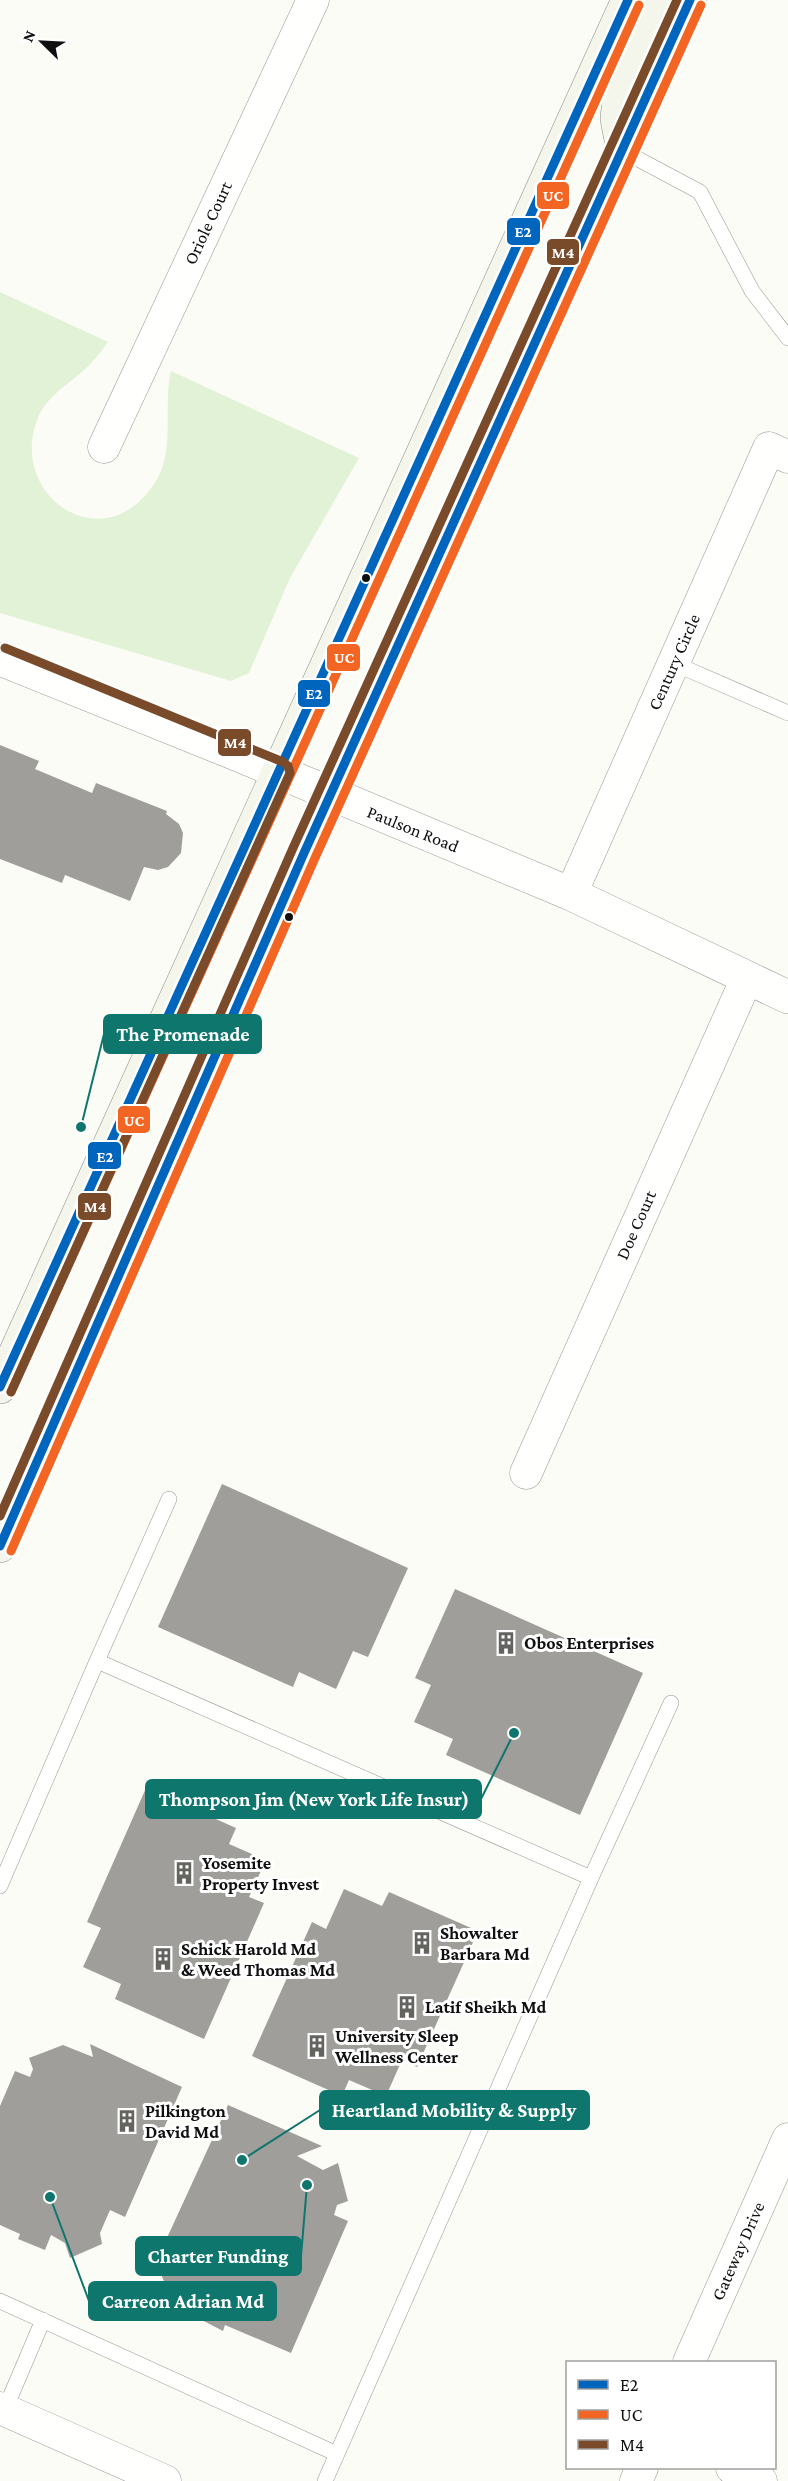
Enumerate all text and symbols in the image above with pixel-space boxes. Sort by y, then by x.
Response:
north arrow [12,12,72,72]
text: N [19,28,39,45]
street label: Oriole Court [180,177,236,268]
line badge: UC [536,181,570,210]
text: UC [543,187,564,204]
line badge: E2 [506,217,541,246]
text: E2 [514,223,532,240]
line badge: M4 [546,238,580,266]
text: M4 [552,244,575,261]
unlabelled marker [360,572,372,584]
street label: Century Circle [644,611,704,713]
line badge: UC [326,643,361,672]
text: UC [334,649,355,666]
line badge: E2 [297,679,331,708]
text: E2 [305,685,323,702]
line badge: M4 [217,728,252,757]
text: M4 [224,734,247,751]
street label: Paulson Road [364,802,462,857]
unlabelled marker [283,911,295,923]
callout: The Promenade [104,1015,261,1053]
text: The Promenade [116,1023,250,1045]
line badge: UC [117,1105,151,1134]
text: UC [124,1112,145,1129]
line badge: E2 [87,1141,122,1170]
text: E2 [96,1148,114,1165]
street label: Doe Court [612,1186,661,1263]
line badge: M4 [77,1192,112,1221]
text: M4 [84,1198,107,1215]
building icon: Obos Enterprises [493,1630,519,1656]
place label: Obos Enterprises [524,1633,654,1653]
callout: Thompson Jim (New York Life Insur) [146,1780,481,1818]
text: Thompson Jim (New York Life Insur) [159,1788,469,1811]
place label: Yosemite Property Invest [202,1853,320,1894]
building icon: Yosemite Property Invest [171,1860,197,1886]
place label: Showalter Barbara Md [440,1923,530,1964]
building icon: Showalter Barbara Md [409,1930,435,1956]
place label: Schick Harold Md & Weed Thomas Md [181,1939,335,1980]
building icon: Schick Harold Md & Weed Thomas Md [150,1946,176,1972]
building icon: Latif Sheikh Md [394,1994,420,2020]
place label: Latif Sheikh Md [425,1997,547,2017]
place label: University Sleep Wellness Center [334,2026,459,2067]
building icon: University Sleep Wellness Center [304,2033,330,2059]
callout: Heartland Mobility & Supply [320,2091,589,2129]
text: Heartland Mobility & Supply [332,2099,576,2121]
place label: Pilkington David Md [145,2101,227,2142]
building icon: Pilkington David Md [114,2108,140,2134]
street label: Gateway Drive [707,2199,769,2303]
callout: Charter Funding [136,2237,301,2275]
text: Charter Funding [148,2245,288,2267]
callout: Carreon Adrian Md [89,2282,276,2320]
text: Carreon Adrian Md [102,2290,264,2312]
legend [566,2361,776,2469]
text: E2 [620,2375,638,2395]
text: UC [620,2405,643,2425]
text: M4 [620,2435,644,2455]

